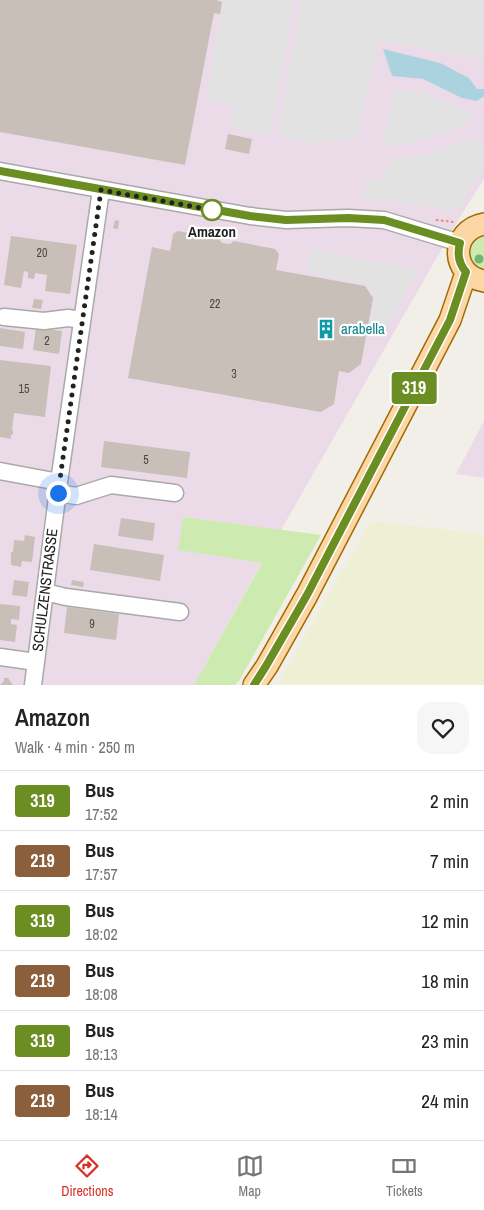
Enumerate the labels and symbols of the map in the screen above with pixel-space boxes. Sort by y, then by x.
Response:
marker: Amazon [201,199,223,221]
place label: Amazon [188,221,236,242]
house number: 20 [37,245,47,261]
house number: 22 [210,296,220,312]
building icon: arabella [315,318,337,340]
place label: arabella [341,318,385,339]
house number: 2 [44,333,50,349]
house number: 3 [231,366,237,382]
line badge: 319 [385,372,443,404]
house number: 15 [19,381,30,397]
house number: 5 [143,452,149,468]
your location [46,481,71,506]
street label: SCHULZENSTRASSE [27,527,62,653]
house number: 9 [89,616,95,632]

